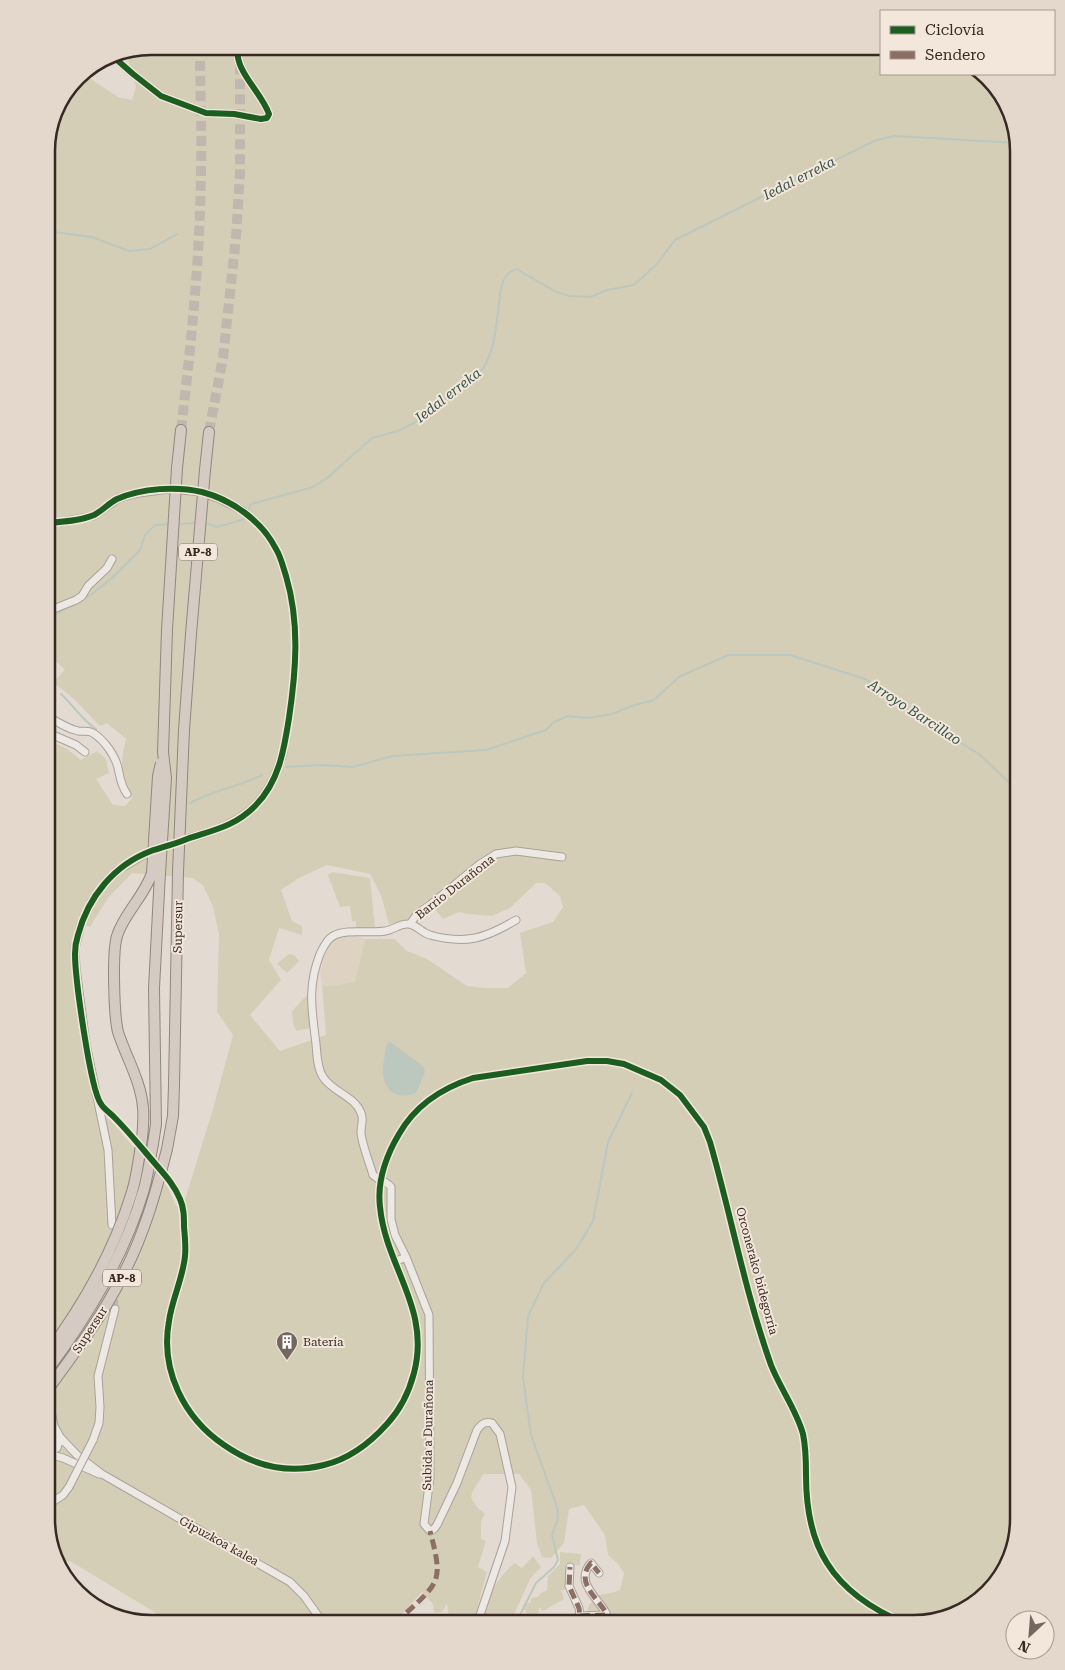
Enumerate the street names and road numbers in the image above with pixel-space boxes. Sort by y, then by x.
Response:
road number: AP-8 [179,544,217,560]
street label: Barrio Durañona [413,852,498,922]
street label: Supersur [171,901,185,953]
street label: Orconerako bidegorria [733,1206,781,1337]
road number: AP-8 [103,1270,141,1286]
street label: Supersur [70,1304,110,1356]
street label: Subida a Durañona [420,1379,436,1490]
street label: Gipuzkoa kalea [177,1513,262,1569]

